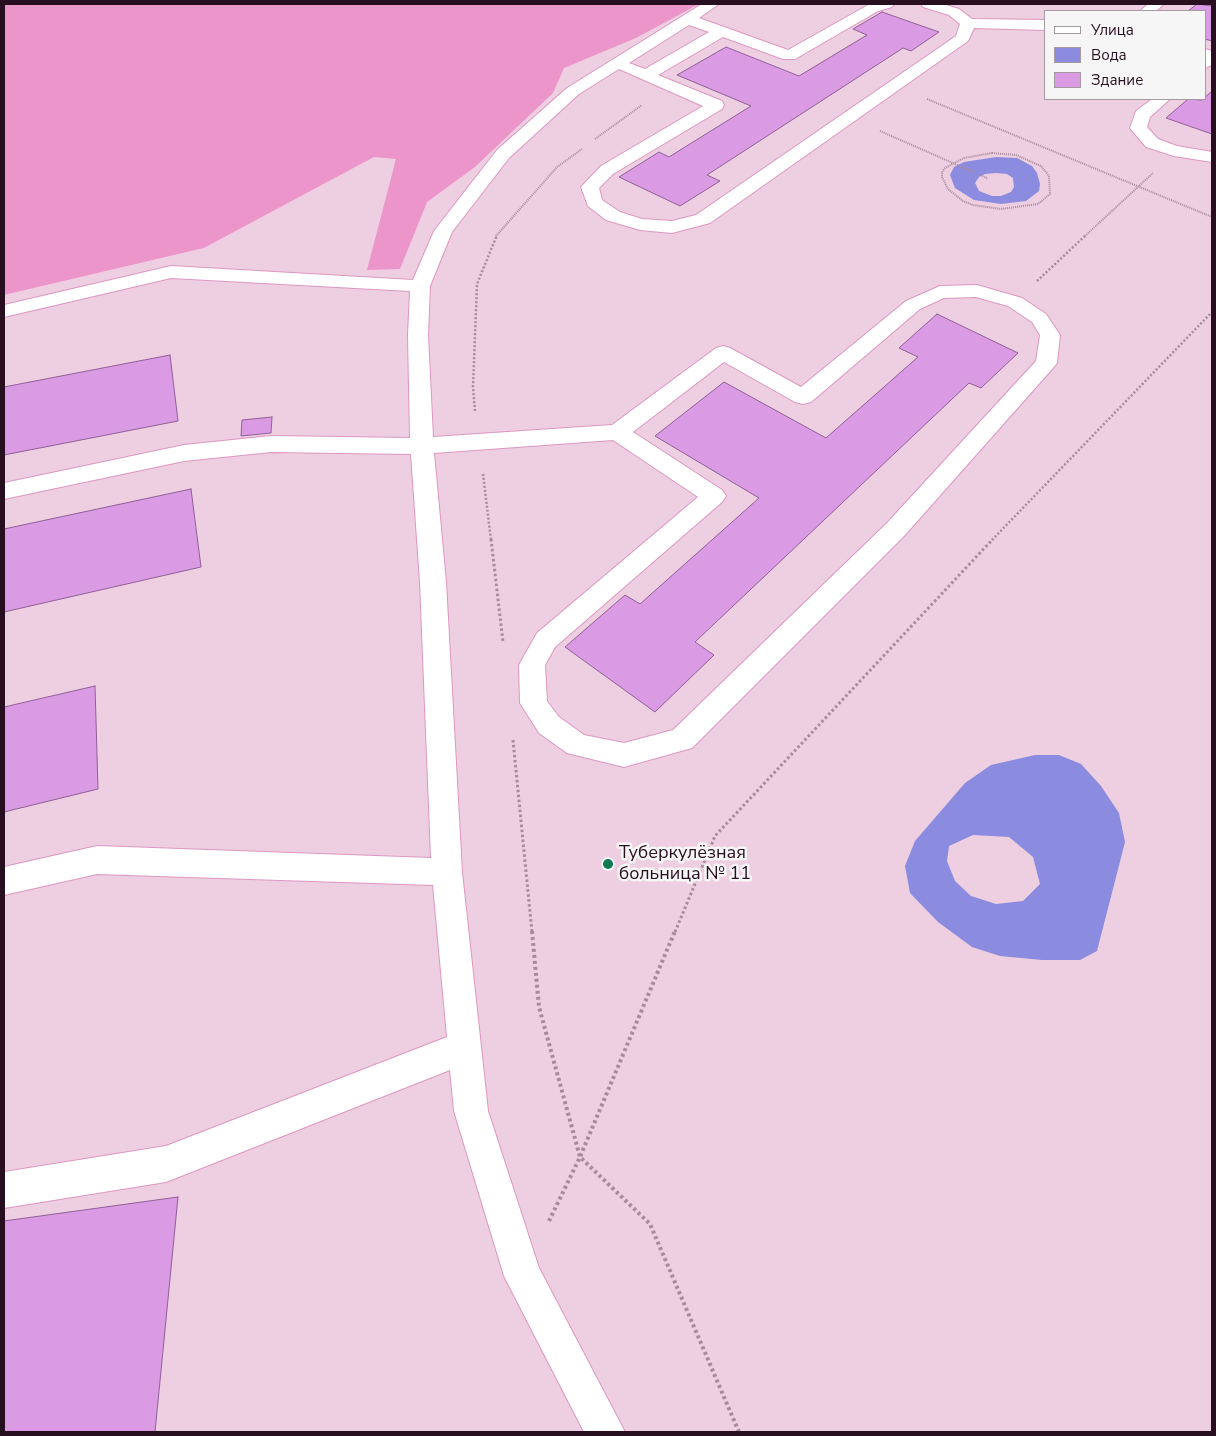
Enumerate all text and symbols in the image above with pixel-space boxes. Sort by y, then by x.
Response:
legend [1044,10,1206,100]
text: Улица [1091,20,1134,40]
text: Вода [1091,45,1127,65]
text: Здание [1091,70,1143,90]
place label: Туберкулёзная больница № 11 [619,843,751,886]
marker: Туберкулёзная больница № 11 [601,857,615,871]

